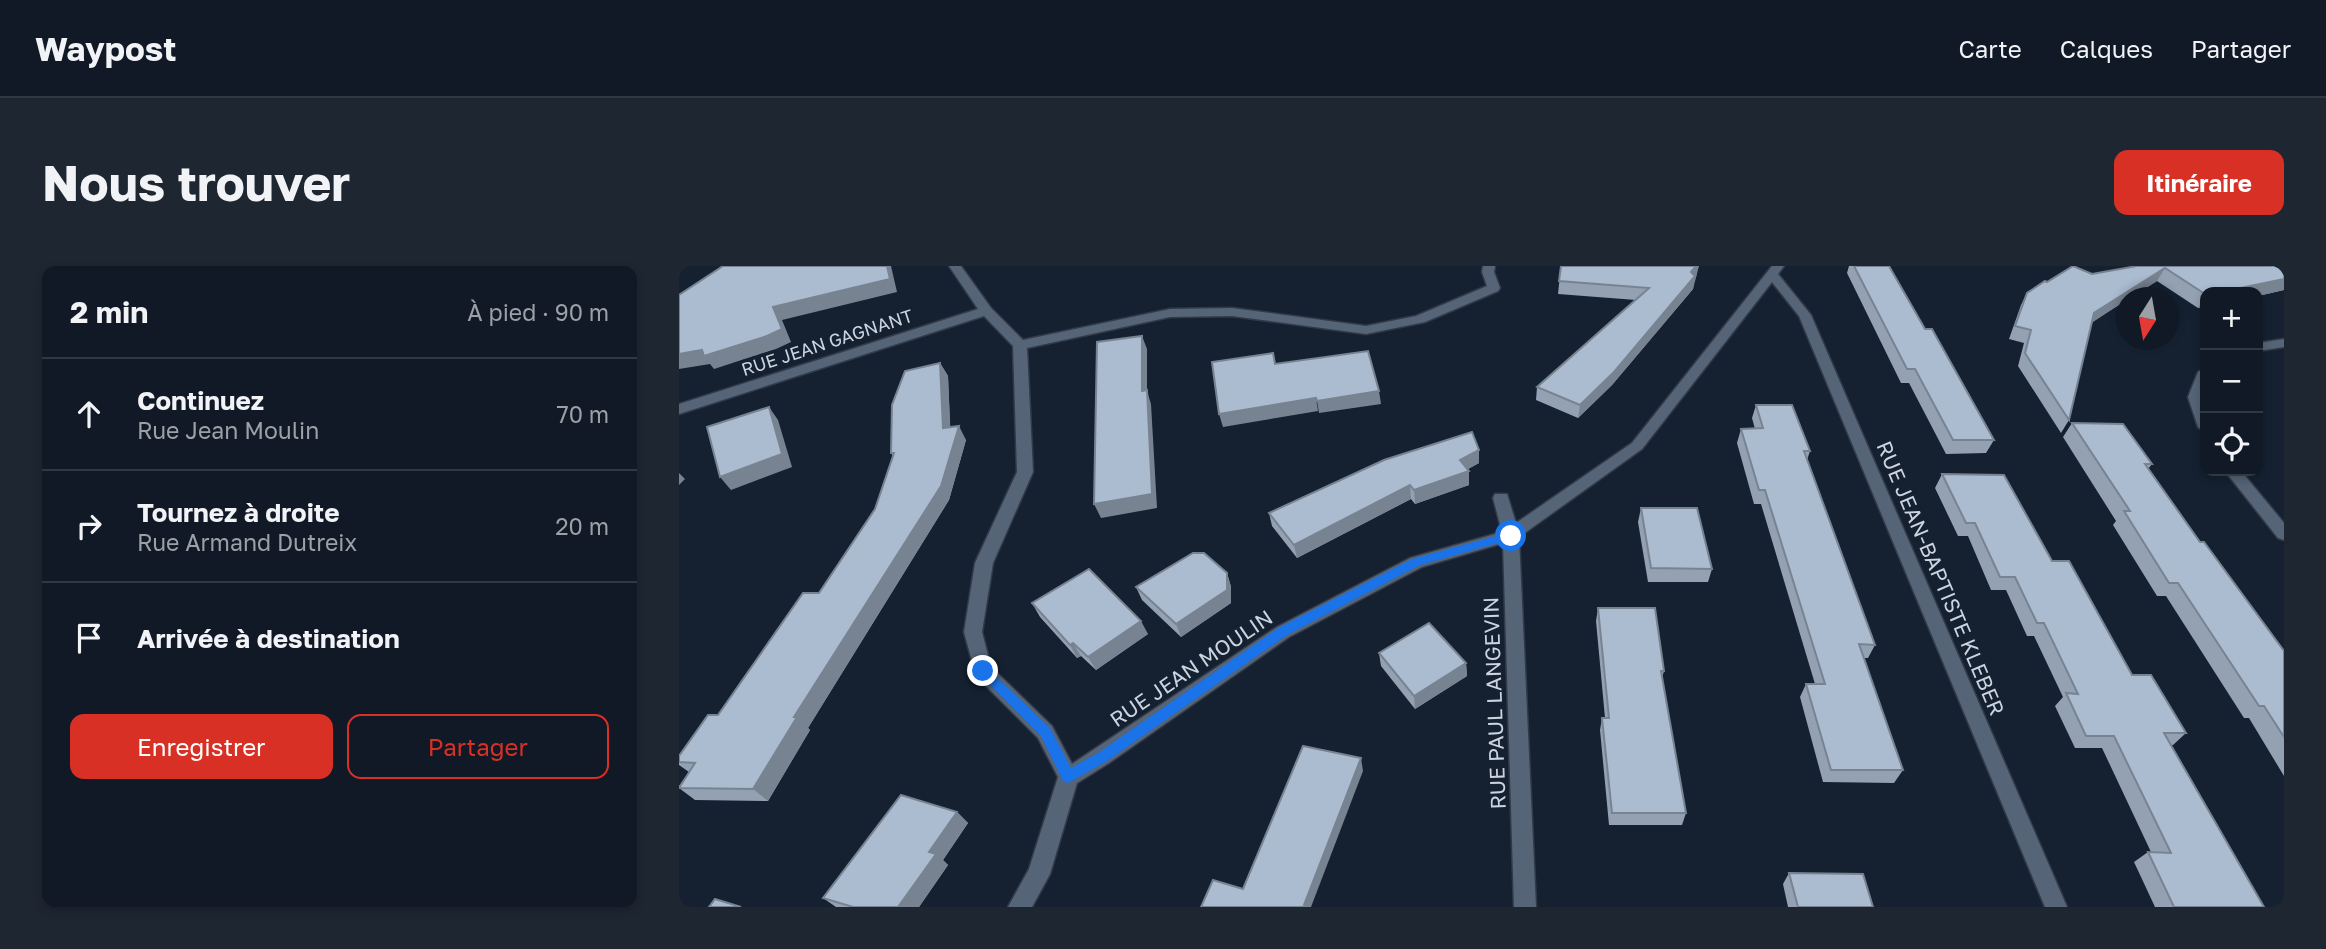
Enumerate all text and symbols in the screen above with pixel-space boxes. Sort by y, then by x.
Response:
text: Waypost [35,29,176,68]
text: Carte [1958,34,2022,63]
text: Calques [2060,34,2153,63]
text: Partager [2191,34,2291,63]
button: Itinéraire [2114,150,2284,215]
text: Nous trouver [42,153,350,212]
north arrow [2116,287,2179,350]
map controls [2200,287,2263,476]
button: + [2200,287,2263,350]
text: 2 min [70,294,148,330]
text: À pied · 90 m [467,298,609,326]
street label: RUE JEAN GAGNANT [738,304,916,380]
button: − [2200,350,2263,413]
text: Continuez [137,385,264,416]
icon: ahead [70,395,108,433]
text: 70 m [556,400,609,428]
button: locate [2200,413,2263,476]
text: Rue Jean Moulin [137,416,319,444]
street label: RUE JEAN-BAPTISTE KLEBER [1871,437,2011,719]
text: Tournez à droite [137,497,340,528]
icon: right [70,507,108,545]
text: 20 m [555,512,609,540]
route start [1495,520,1526,551]
text: Rue Armand Dutreix [137,528,357,556]
street label: RUE PAUL LANGEVIN [1477,596,1511,810]
street label: RUE JEAN MOULIN [1105,604,1277,732]
icon: arrive [70,619,108,657]
text: Arrivée à destination [137,623,400,654]
route end [967,655,998,686]
button: Enregistrer [70,714,333,779]
button: Partager [347,714,609,779]

